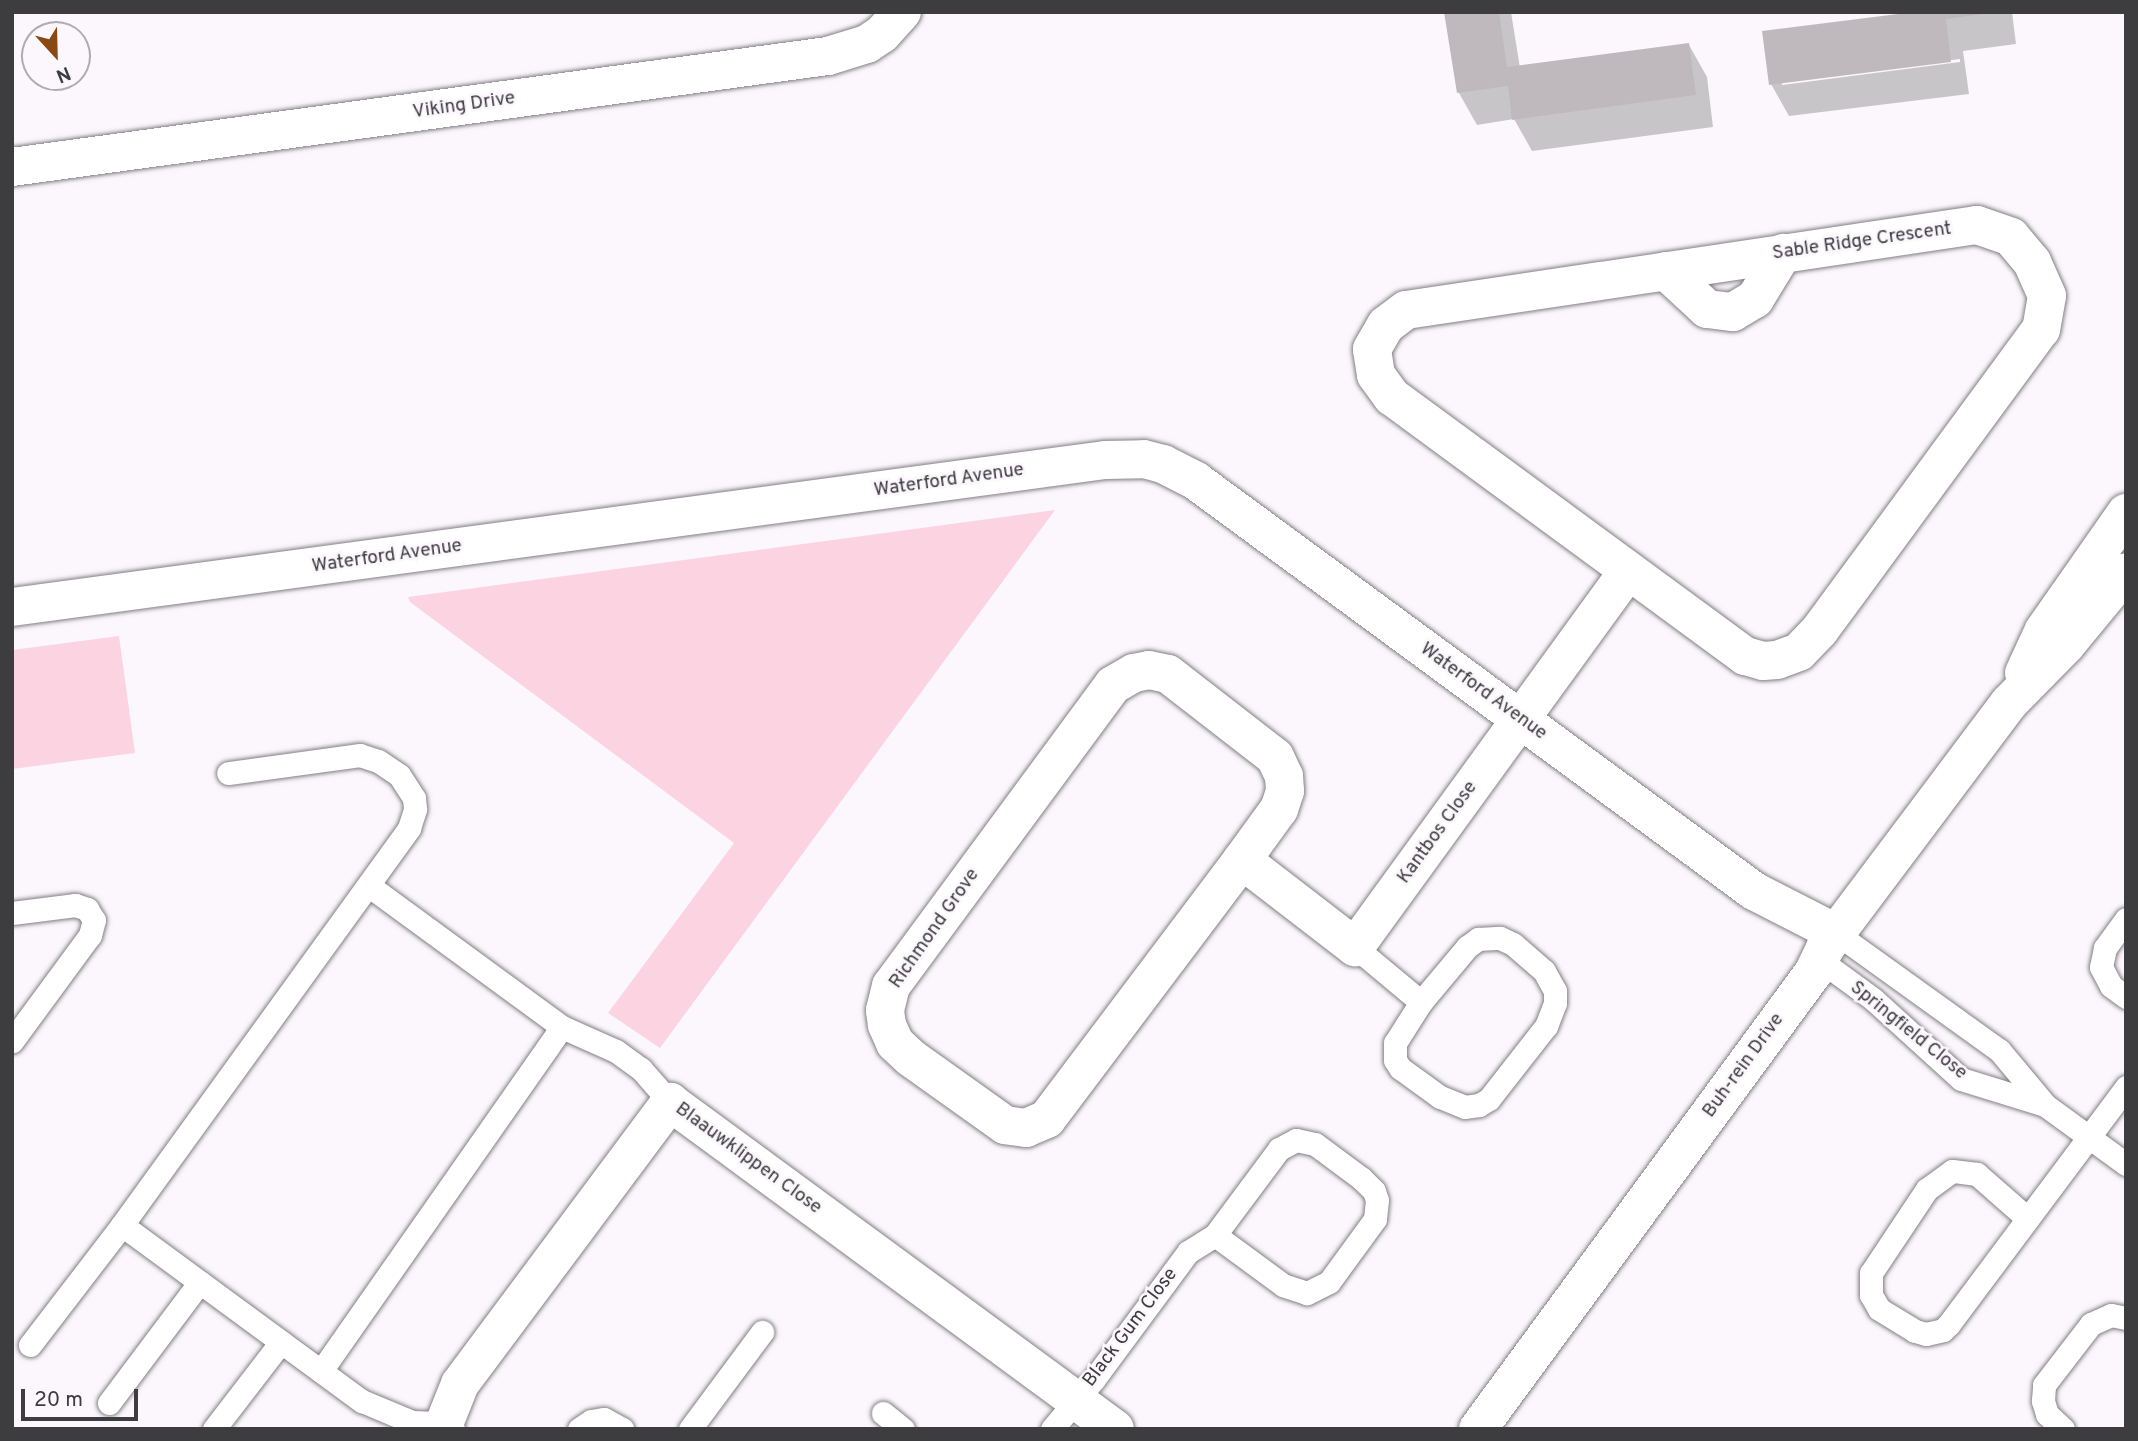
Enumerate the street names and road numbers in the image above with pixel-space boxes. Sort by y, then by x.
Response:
street label: Viking Drive [411,88,517,124]
street label: Sable Ridge Crescent [1771,218,1953,266]
street label: Waterford Avenue [872,459,1026,503]
street label: Waterford Avenue [310,535,464,579]
street label: Waterford Avenue [1415,638,1551,746]
street label: Kantbos Close [1393,777,1483,889]
street label: Richmond Grove [885,865,985,993]
street label: Springfield Close [1845,977,1971,1085]
street label: Buh-rein Drive [1698,1009,1790,1123]
street label: Blaauwklippen Close [670,1098,826,1220]
street label: Black Gum Close [1079,1264,1183,1392]

